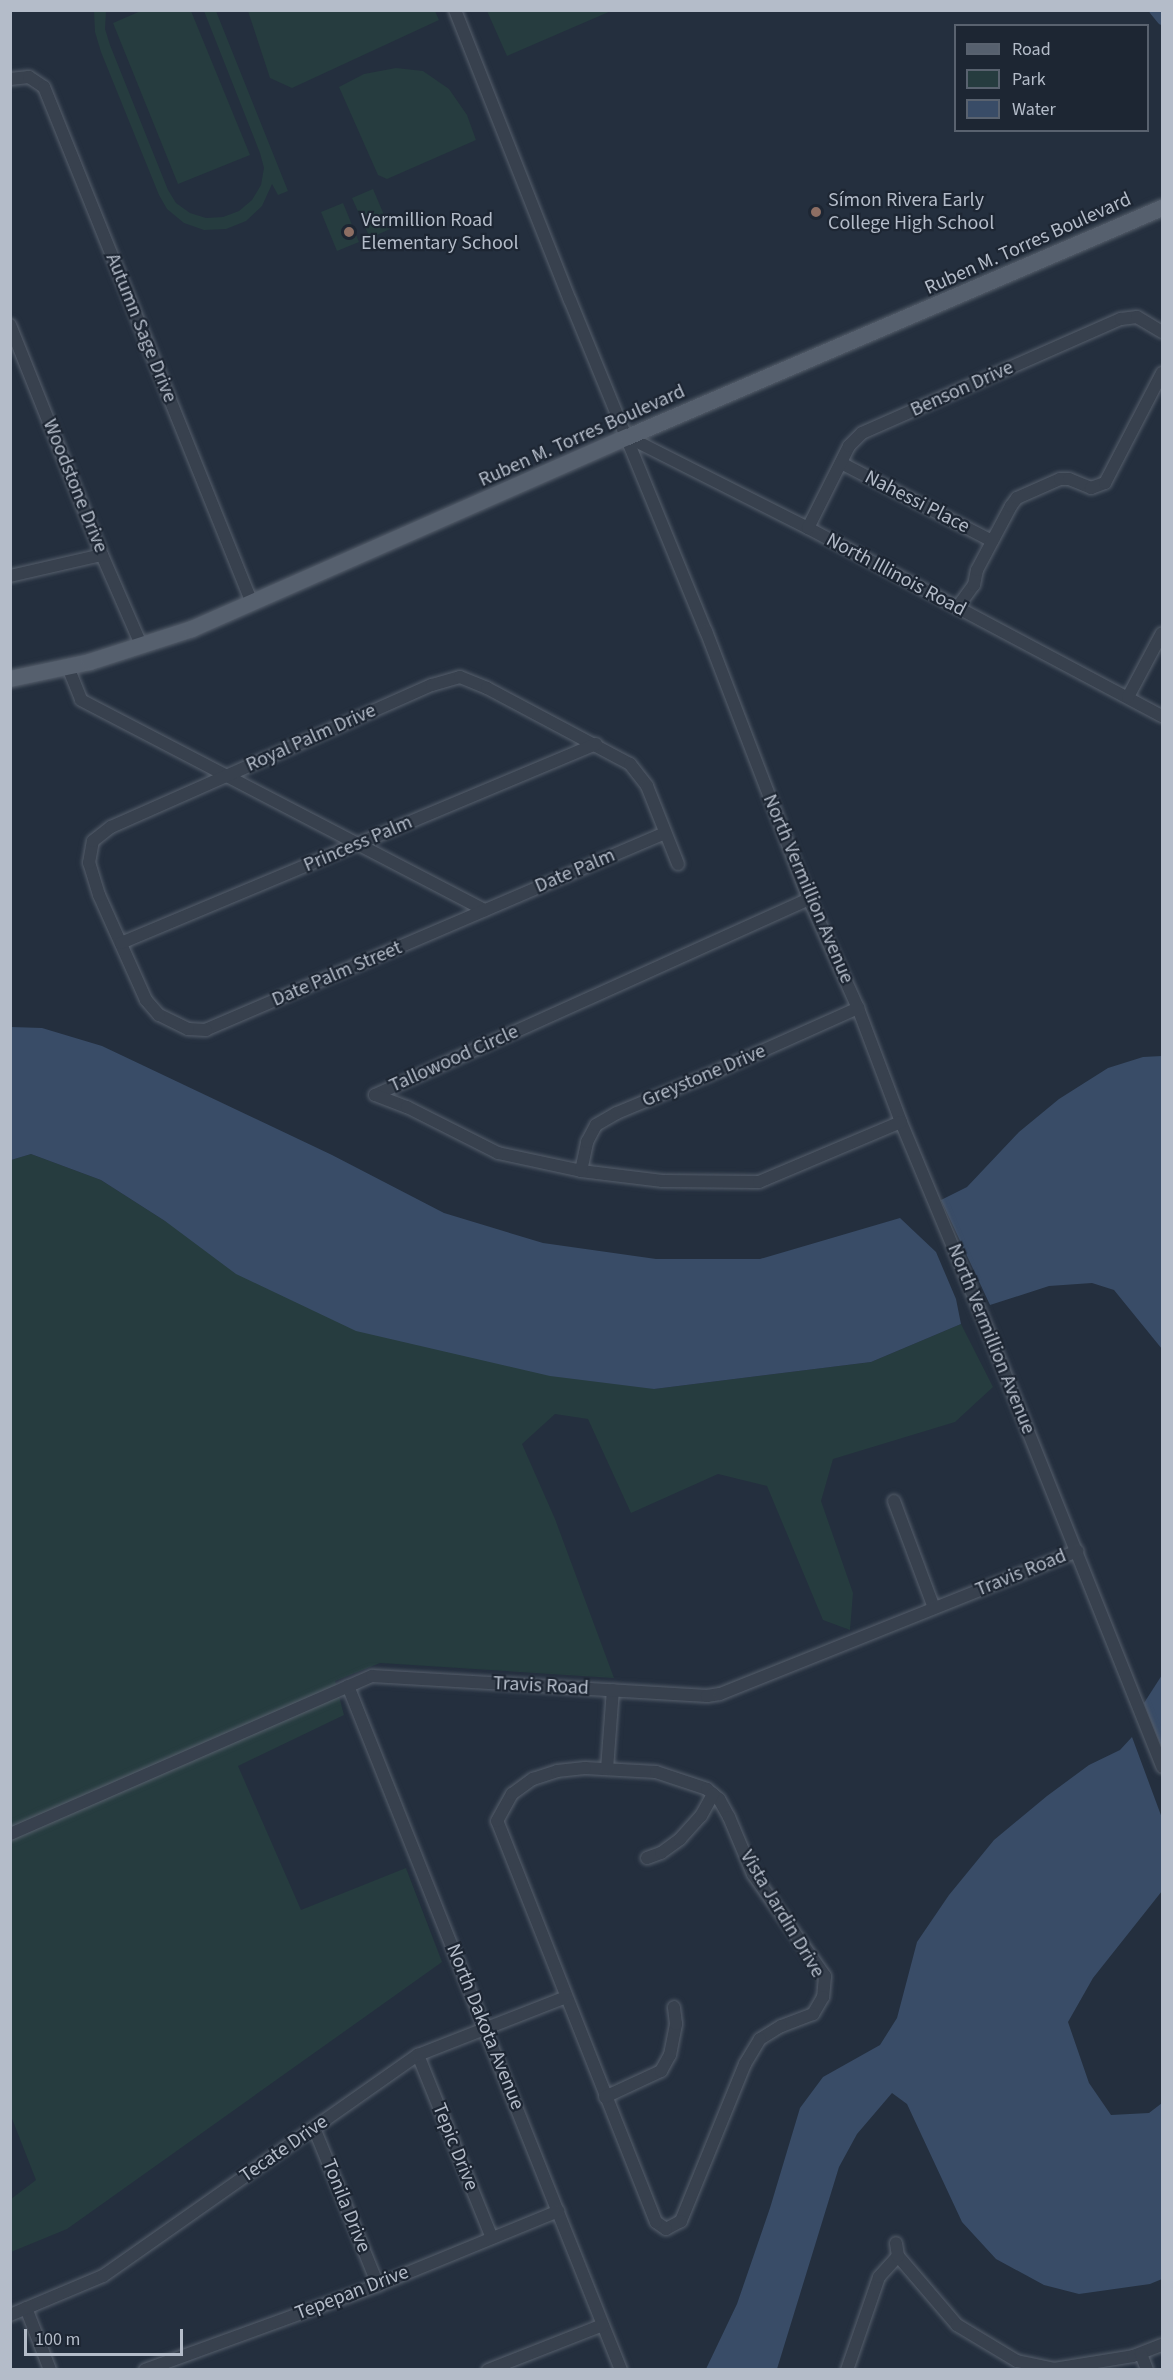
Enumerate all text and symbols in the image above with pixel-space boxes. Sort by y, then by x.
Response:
legend [954,24,1149,132]
text: Road [1012,37,1051,62]
text: Park [1012,67,1046,92]
text: Water [1012,97,1056,122]
street label: Ruben M. Torres Boulevard [921,188,1135,300]
place label: Símon Rivera Early College High School [828,189,994,236]
marker: Símon Rivera Early College High School [809,205,823,219]
place label: Vermillion Road Elementary School [361,208,519,255]
marker: Vermillion Road Elementary School [342,225,356,239]
street label: Autumn Sage Drive [100,250,182,406]
street label: Benson Drive [907,356,1017,422]
street label: Ruben M. Torres Boulevard [475,380,689,492]
street label: Woodstone Drive [37,416,113,556]
street label: Nahessi Place [860,465,974,539]
street label: North Illinois Road [822,528,970,622]
street label: Royal Palm Drive [242,699,380,777]
street label: North Vermillion Avenue [757,791,859,987]
street label: Princess Palm [300,810,416,878]
street label: Date Palm [531,843,619,899]
street label: Date Palm Street [268,936,406,1012]
street label: Tallowood Circle [386,1020,522,1098]
street label: Greystone Drive [639,1039,769,1113]
street label: North Vermillion Avenue [942,1240,1040,1438]
street label: Travis Road [972,1544,1070,1602]
street label: Travis Road [492,1672,590,1700]
street label: Vista Jardin Drive [735,1846,829,1982]
street label: North Dakota Avenue [441,1941,529,2113]
street label: Tepic Drive [427,2100,483,2194]
street label: Tecate Drive [235,2110,333,2188]
street label: Tonila Drive [316,2156,376,2256]
street label: Tepepan Drive [292,2260,412,2326]
scale bar [27,2317,186,2355]
text: 100 m [35,2327,80,2352]

